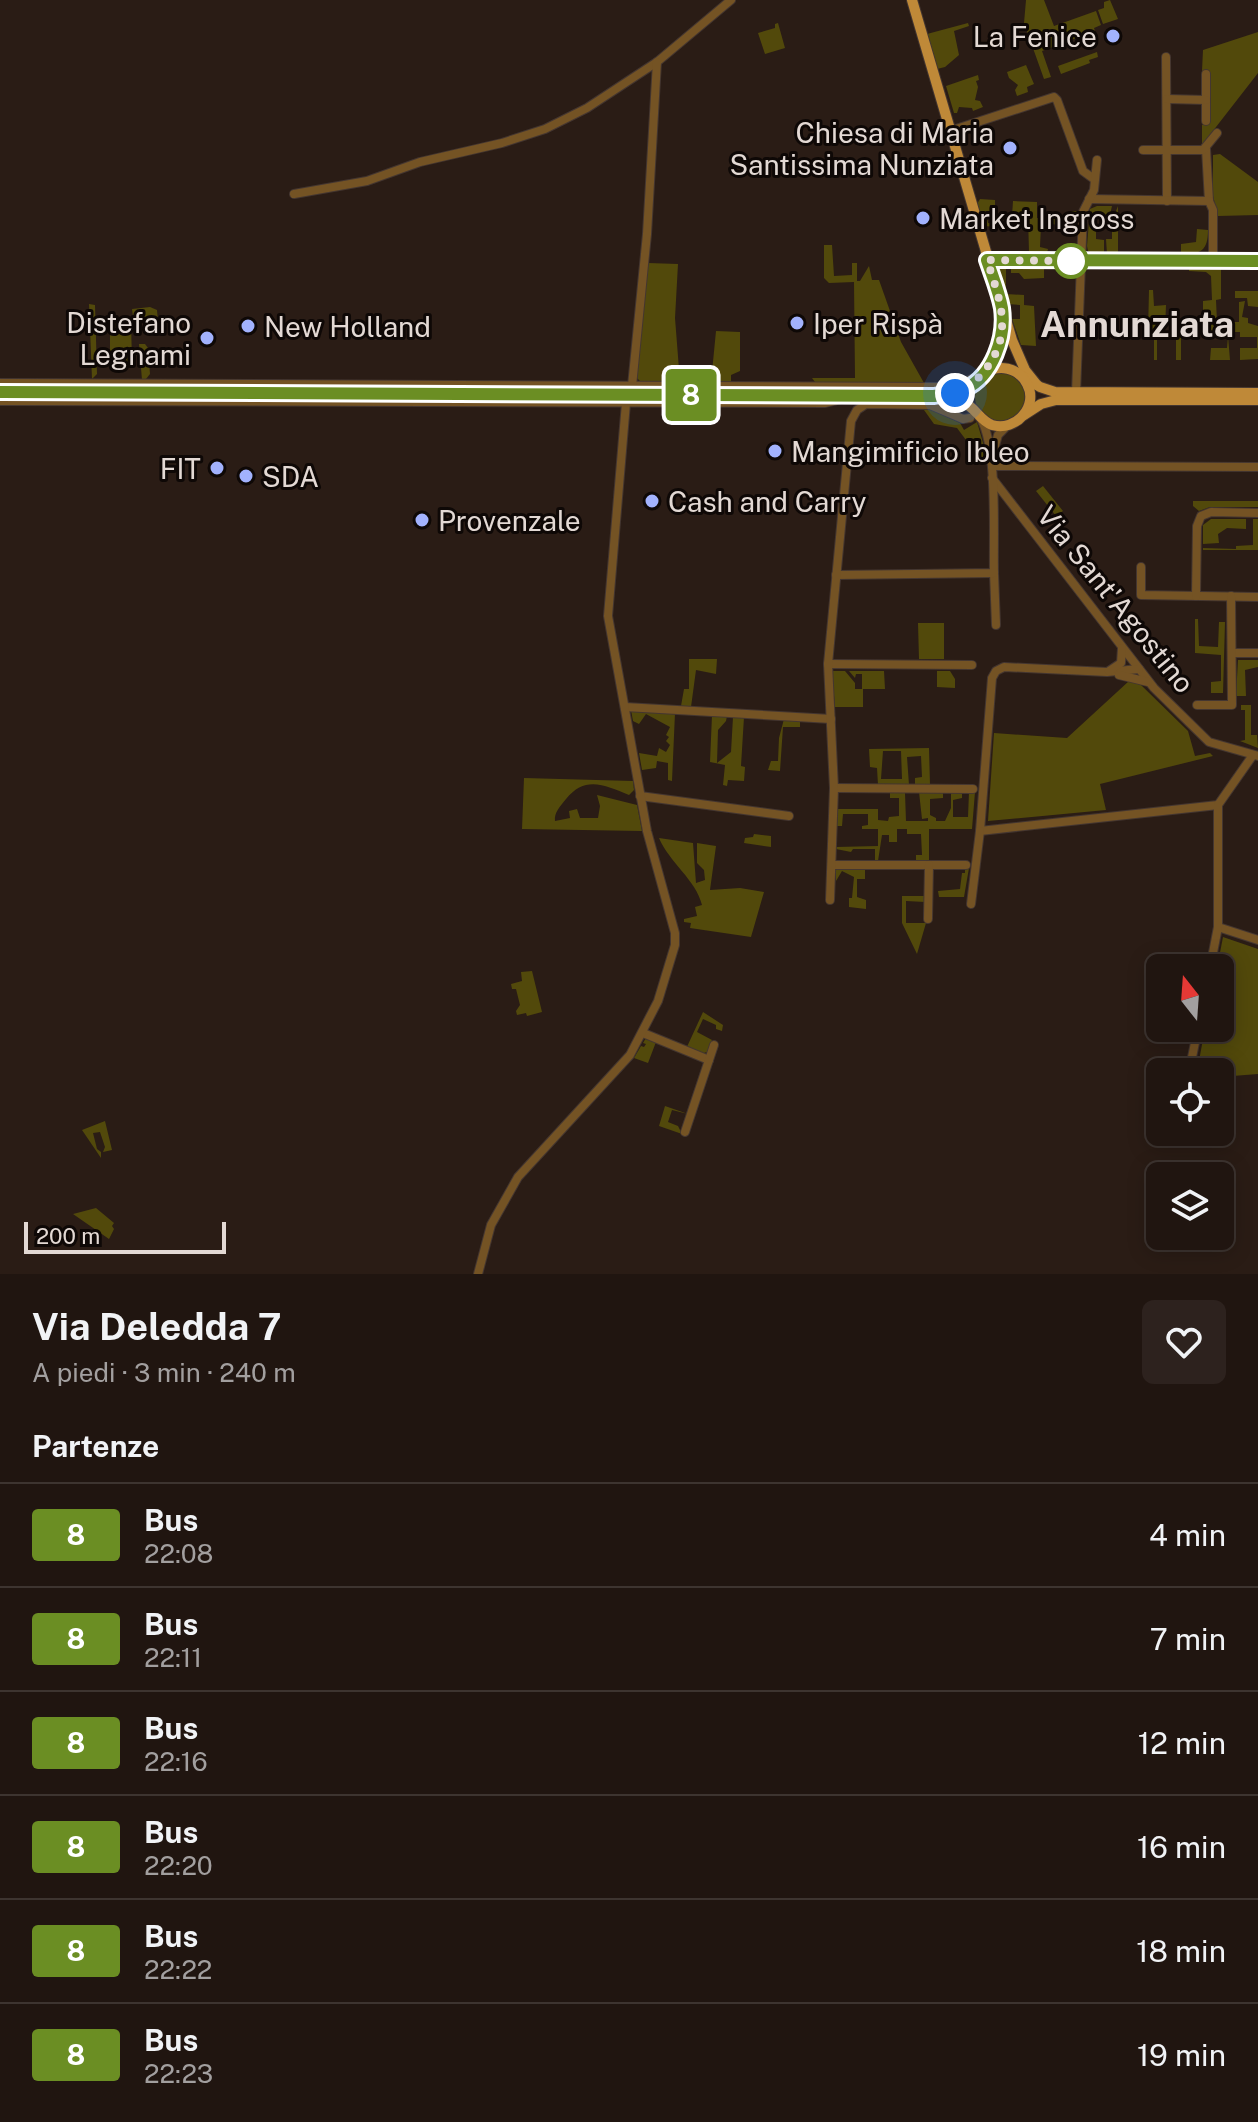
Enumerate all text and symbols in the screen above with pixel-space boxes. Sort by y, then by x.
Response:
place label: La Fenice [973,20,1097,53]
marker: La Fenice [1104,27,1122,45]
place label: Chiesa di Maria Santissima Nunziata [729,116,994,181]
marker: Chiesa di Maria Santissima Nunziata [1001,139,1019,157]
place label: Market Ingross [939,202,1134,235]
marker: Market Ingross [914,209,932,227]
unlabelled marker [1054,244,1088,278]
district label: Annunziata [1040,303,1234,345]
place label: Distefano Legnami [66,306,191,371]
place label: Iper Rispà [813,307,943,340]
place label: New Holland [264,310,431,343]
marker: Iper Rispà [788,314,806,332]
marker: New Holland [239,317,257,335]
marker: Distefano Legnami [198,329,216,347]
line badge: 8 [665,369,717,421]
your location [935,373,975,413]
text: 8 [682,378,700,411]
place label: Mangimificio Ibleo [791,435,1030,468]
marker: Mangimificio Ibleo [766,442,784,460]
place label: FIT [160,452,201,485]
marker: FIT [208,459,226,477]
place label: SDA [262,460,319,493]
marker: SDA [237,467,255,485]
place label: Cash and Carry [668,485,867,518]
marker: Cash and Carry [643,492,661,510]
street label: Via Sant'Agostino [1031,499,1201,699]
place label: Provenzale [438,504,581,537]
marker: Provenzale [413,511,431,529]
north arrow [1146,954,1234,1042]
map controls [1146,954,1234,1250]
button: locate [1146,1058,1234,1146]
button: layers [1146,1162,1234,1250]
scale bar [24,1218,226,1254]
text: 200 m [36,1223,100,1249]
button: heart [1142,1300,1226,1384]
text: Via Deledda 7 [32,1304,282,1349]
text: A piedi · 3 min · 240 m [32,1357,296,1388]
text: Partenze [32,1428,159,1464]
text: Bus [144,1502,198,1538]
text: 4 min [1149,1517,1226,1553]
text: 8 [67,1518,85,1551]
text: 22:08 [144,1538,213,1569]
text: Bus [144,1606,198,1642]
text: 7 min [1150,1621,1226,1657]
text: 8 [67,1622,85,1655]
text: 22:11 [144,1642,202,1673]
text: Bus [144,1710,198,1746]
text: 12 min [1138,1725,1226,1761]
text: 8 [67,1726,85,1759]
text: 22:16 [144,1746,208,1777]
text: Bus [144,1814,198,1850]
text: 16 min [1137,1829,1226,1865]
text: 8 [67,1830,85,1863]
text: 22:20 [144,1850,213,1881]
text: Bus [144,1918,198,1954]
text: 18 min [1136,1933,1226,1969]
text: 8 [67,1934,85,1967]
text: 22:22 [144,1954,212,1985]
text: Bus [144,2022,198,2058]
text: 19 min [1137,2037,1226,2073]
text: 8 [67,2038,85,2071]
text: 22:23 [144,2058,213,2089]

